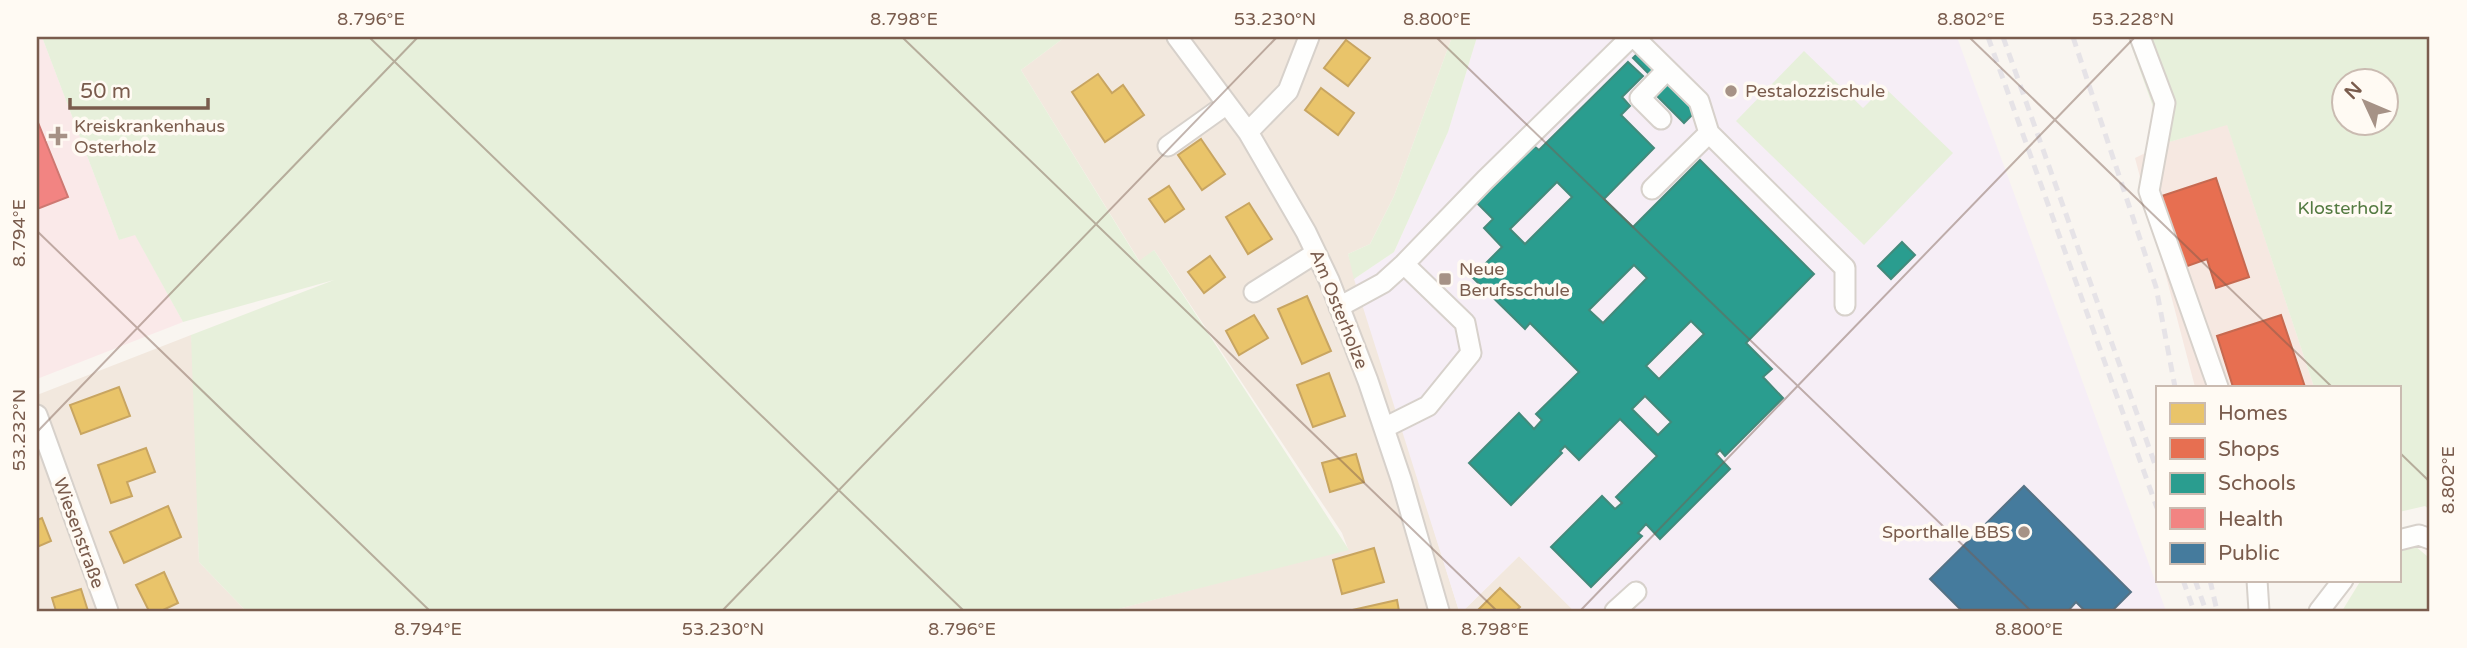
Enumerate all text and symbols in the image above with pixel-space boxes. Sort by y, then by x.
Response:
text: 8.796°E [337,8,405,30]
text: 8.798°E [870,8,938,30]
text: 53.230°N [1234,8,1316,30]
text: 8.800°E [1403,8,1471,30]
text: 8.802°E [1937,8,2005,30]
text: 53.228°N [2092,8,2174,30]
scale bar [70,66,208,110]
north arrow [2330,66,2400,136]
text: N [2340,78,2367,104]
text: 50 m [80,79,131,104]
place label: Pestalozzischule [1745,80,1885,102]
marker: Pestalozzischule [1723,83,1739,99]
place label: Kreiskrankenhaus Osterholz [74,115,225,158]
marker: Kreiskrankenhaus Osterholz [48,126,68,146]
park label: Klosterholz [2297,197,2393,219]
text: 8.794°E [8,199,30,267]
street label: Am Osterholze [1305,246,1373,372]
place label: Neue Berufsschule [1459,258,1570,301]
marker: Neue Berufsschule [1437,271,1453,287]
legend [2156,386,2400,582]
text: 53.232°N [8,389,30,471]
text: Homes [2218,401,2288,426]
text: Shops [2218,437,2280,462]
text: 8.802°E [2437,446,2459,514]
text: Schools [2218,471,2296,496]
street label: Wiesenstraße [49,475,109,591]
text: Health [2218,507,2283,532]
place label: Sporthalle BBS [1882,521,2010,543]
marker: Sporthalle BBS [2016,524,2032,540]
text: Public [2218,541,2280,566]
text: 8.794°E [394,618,462,640]
text: 53.230°N [682,618,764,640]
text: 8.796°E [928,618,996,640]
text: 8.798°E [1461,618,1529,640]
text: 8.800°E [1995,618,2063,640]

